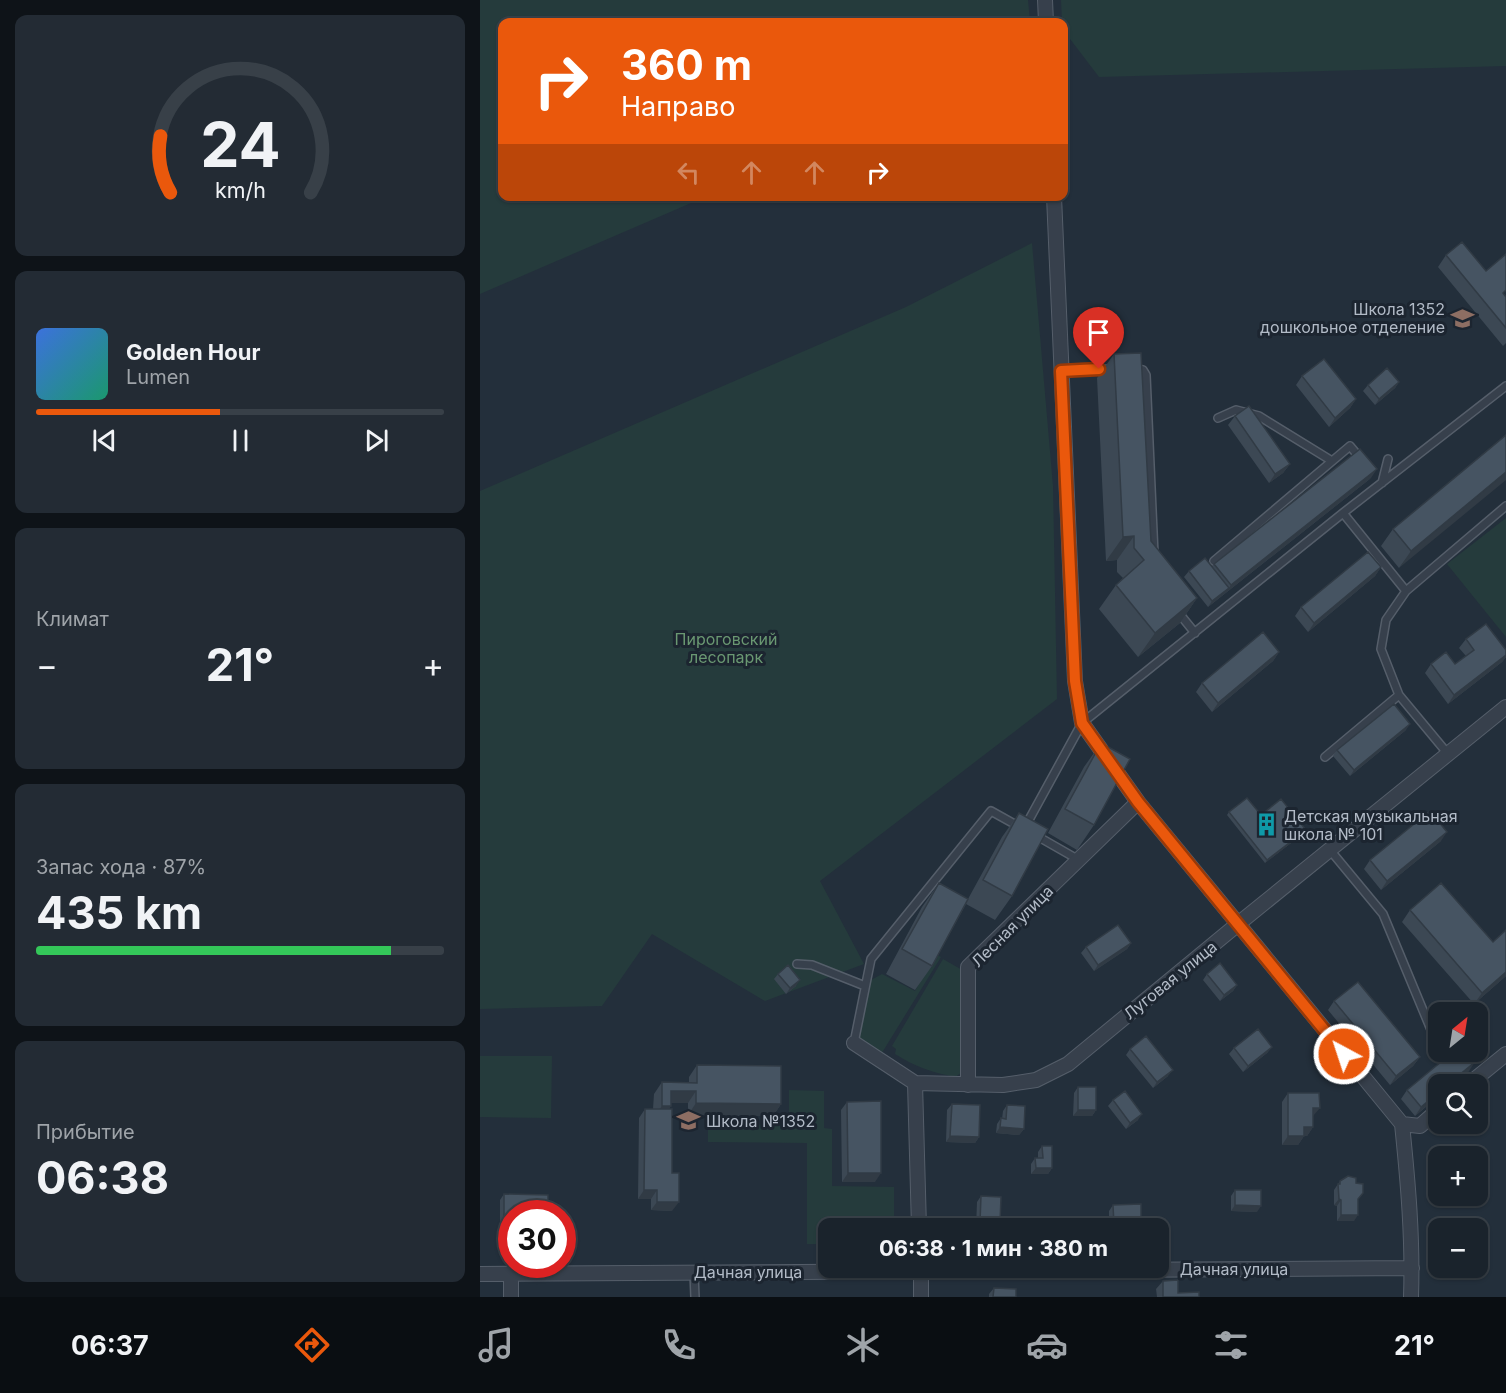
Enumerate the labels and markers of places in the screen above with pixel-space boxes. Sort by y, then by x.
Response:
place label: Школа 1352 дошкольное отделение [1260,299,1445,337]
school or university icon: Школа 1352 дошкольное отделение [1450,305,1476,331]
pin [1073,307,1124,369]
place label: Детская музыкальная школа № 101 [1284,806,1458,844]
building icon: Детская музыкальная школа № 101 [1253,812,1279,838]
school or university icon: Школа №1352 [675,1108,701,1134]
place label: Школа №1352 [706,1111,815,1131]

